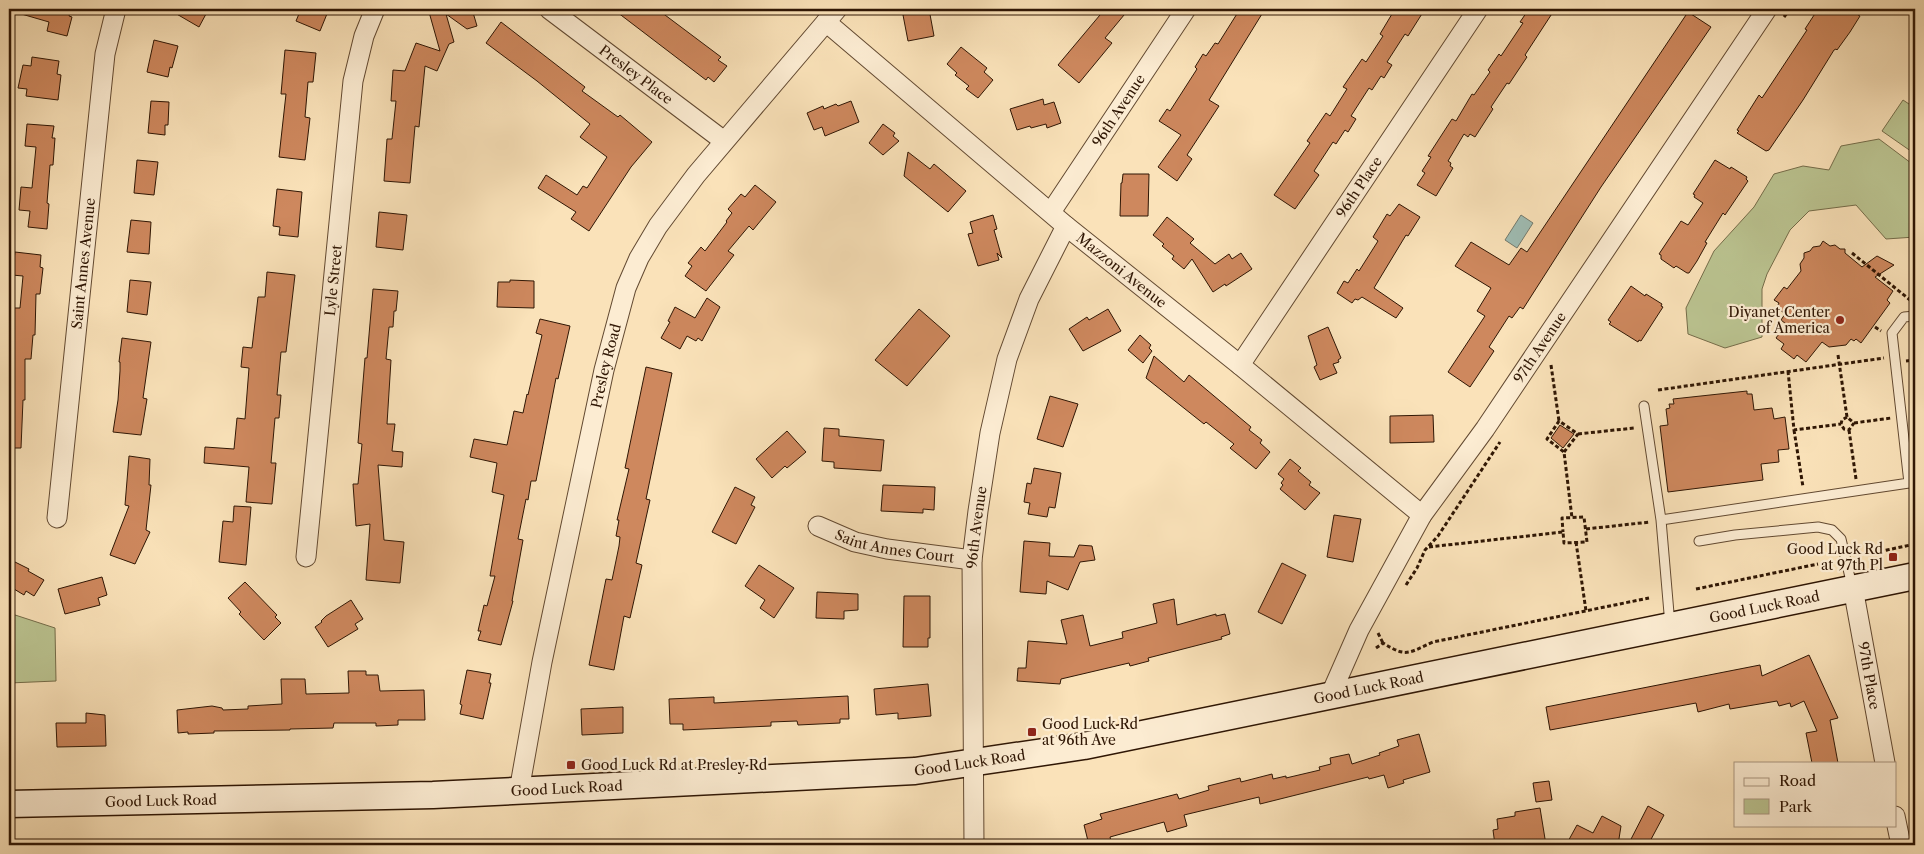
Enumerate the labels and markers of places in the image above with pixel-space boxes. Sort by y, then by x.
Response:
place label: Diyanet Center of America [1728,303,1831,337]
marker: Diyanet Center of America [1834,314,1846,326]
place label: Good Luck Rd at 97th Pl [1787,540,1883,574]
marker: Good Luck Rd at 97th Pl [1887,551,1899,563]
place label: Good Luck Rd at 96th Ave [1042,715,1139,749]
marker: Good Luck Rd at 96th Ave [1026,726,1038,738]
place label: Good Luck Rd at Presley Rd [581,756,768,774]
marker: Good Luck Rd at Presley Rd [565,759,577,771]

